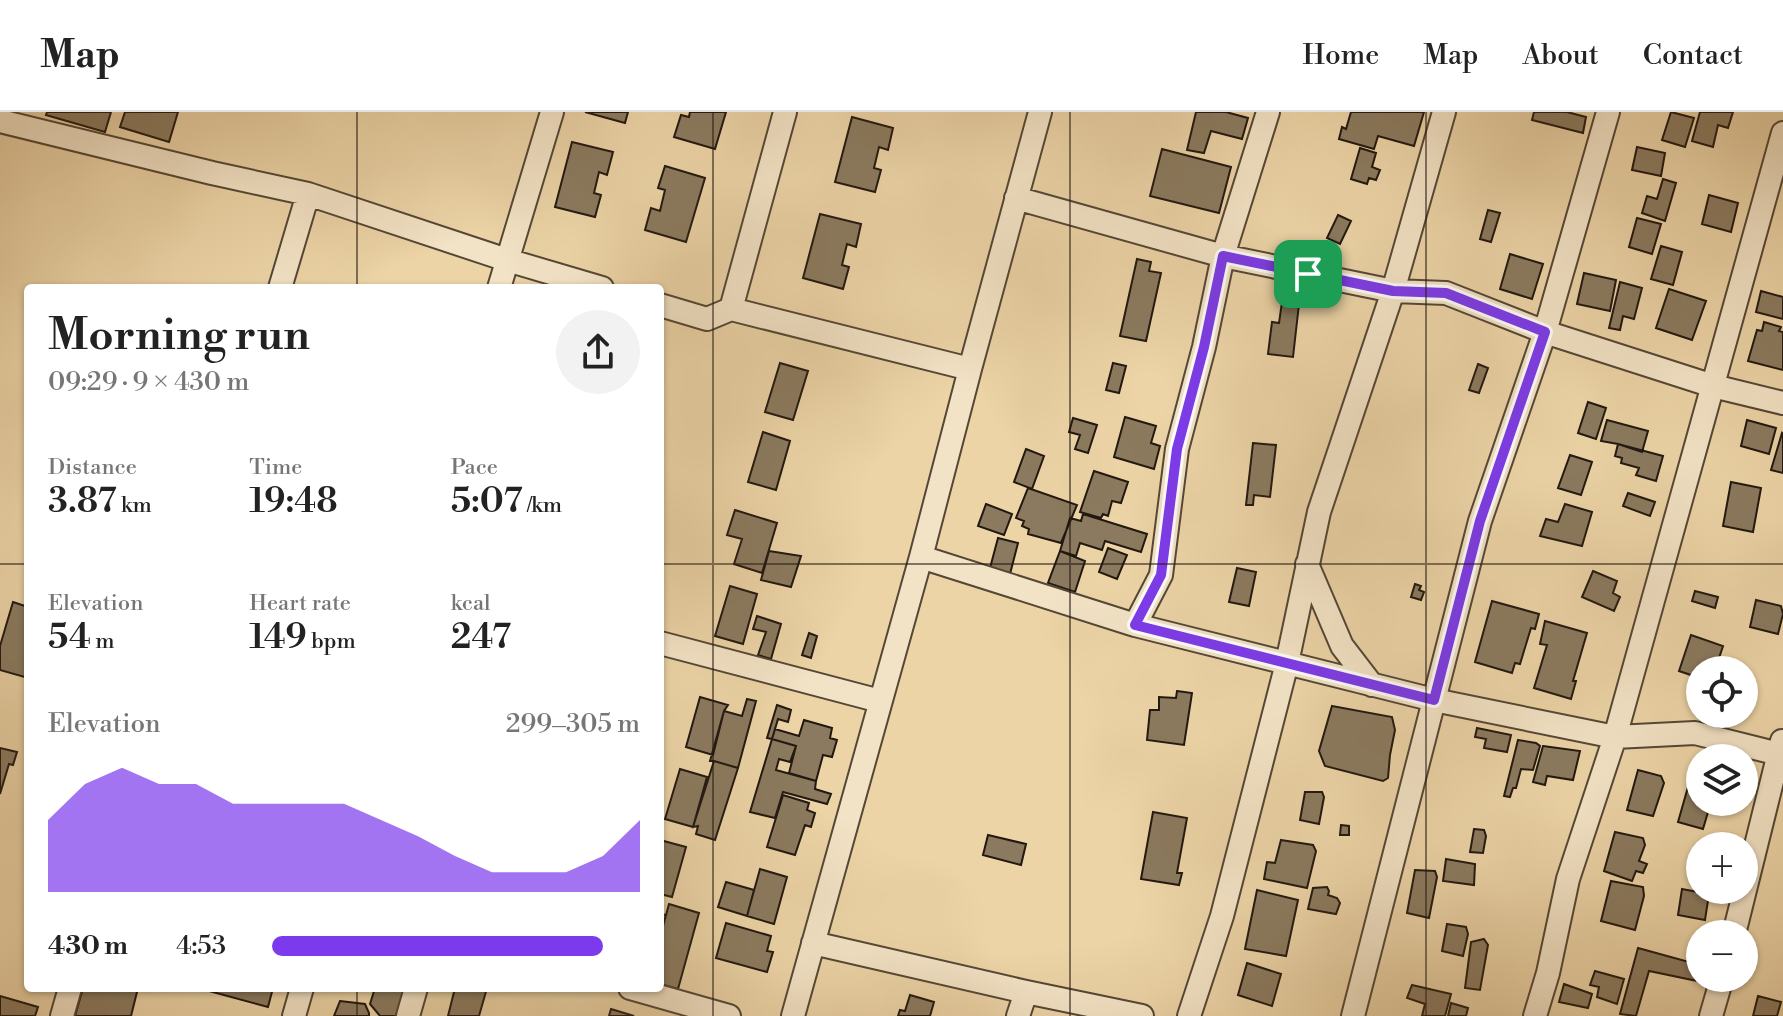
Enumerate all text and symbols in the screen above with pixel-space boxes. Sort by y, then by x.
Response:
text: Map [40,32,120,79]
text: Home [1303,38,1379,73]
text: Map [1423,38,1478,73]
text: About [1522,38,1599,73]
text: Contact [1643,38,1743,73]
pin [1274,240,1342,308]
icon: arrive [1286,252,1330,296]
text: Morning run [48,308,310,363]
button: share [556,310,640,394]
text: 09:29 · 9 × 430 m [48,366,249,398]
text: Distance [48,454,137,481]
text: Time [249,454,302,481]
text: Pace [451,454,498,481]
text: 3.87 [48,481,117,523]
text: 19:48 [249,481,338,523]
text: 5:07 [451,481,523,523]
text: km [117,492,152,519]
text: /km [523,492,562,519]
text: Elevation [48,590,143,617]
text: Heart rate [249,590,351,617]
text: kcal [451,590,491,617]
text: 54 [48,617,91,659]
text: 149 [249,617,307,659]
text: 247 [451,617,511,659]
text: m [91,628,115,655]
text: bpm [307,628,356,655]
map controls [1686,656,1758,992]
button: locate [1686,656,1758,728]
text: Elevation [48,708,161,740]
text: 299–305 m [506,708,640,740]
button: layers [1686,744,1758,816]
button: + [1686,832,1758,904]
button: − [1686,920,1758,992]
text: 430 m [48,930,128,962]
text: 4:53 [176,930,226,962]

